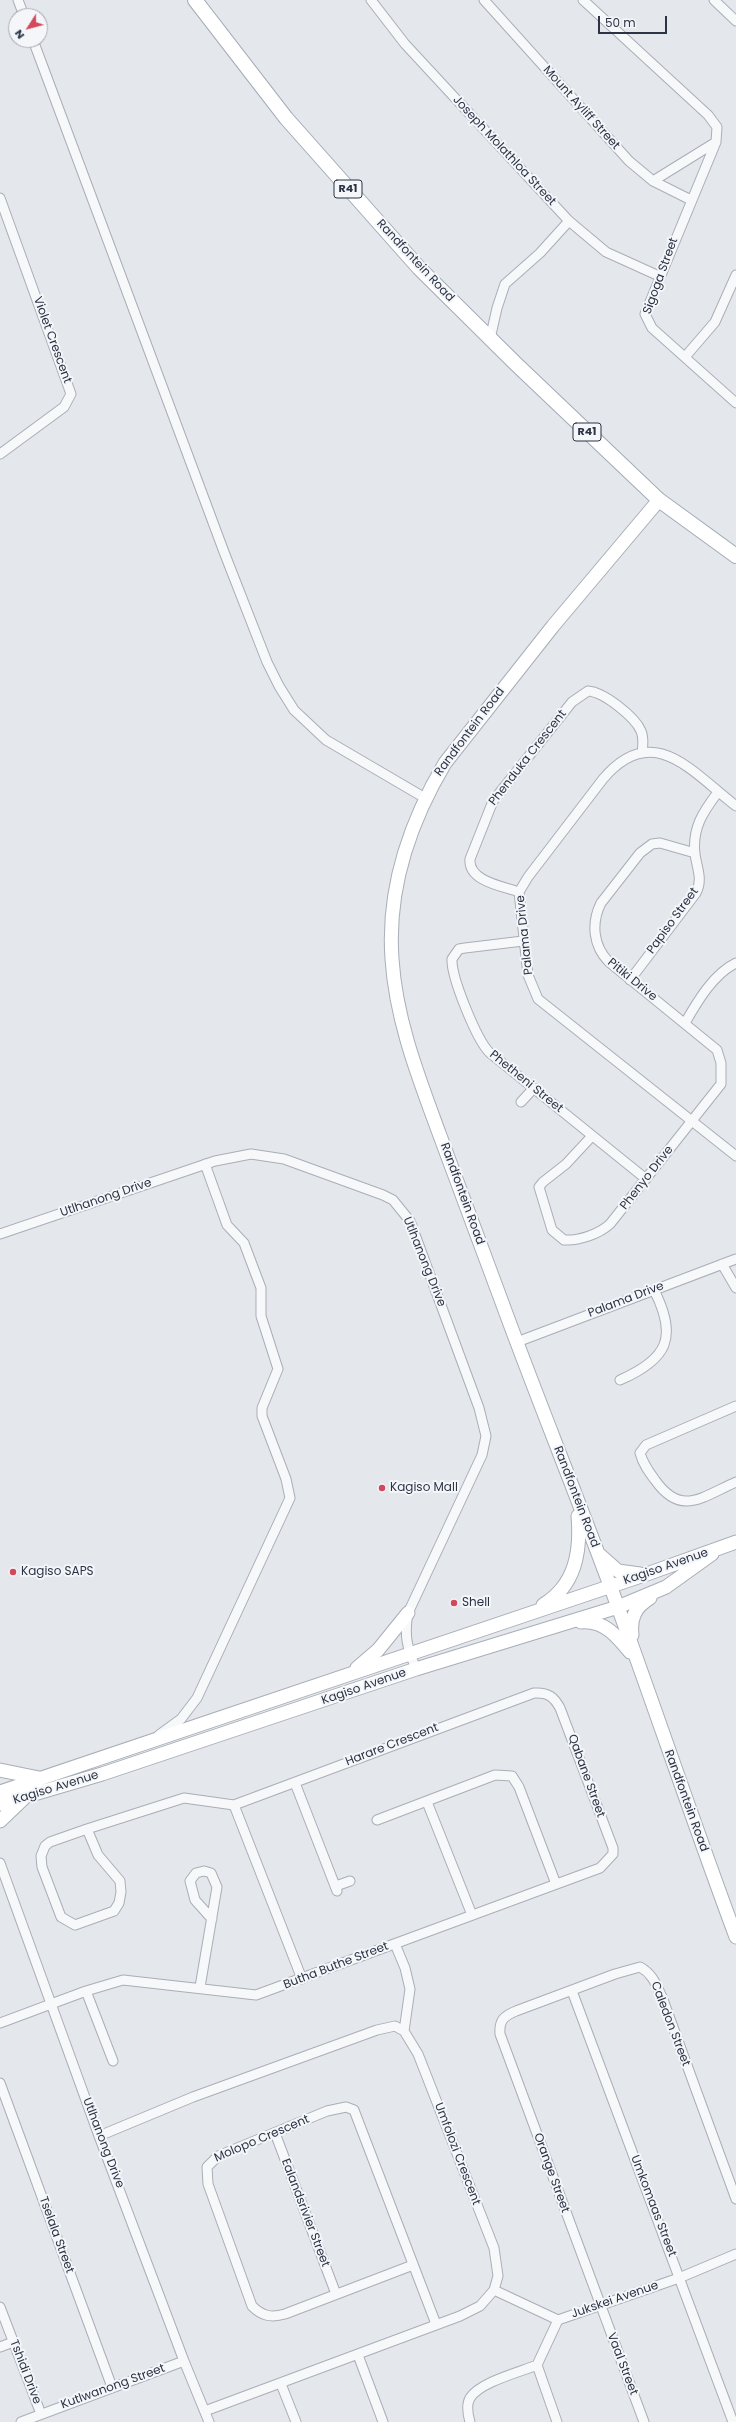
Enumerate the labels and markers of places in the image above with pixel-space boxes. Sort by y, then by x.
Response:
place label: Kagiso Mall [390,1481,458,1495]
marker: Kagiso Mall [377,1483,387,1493]
place label: Kagiso SAPS [21,1565,94,1579]
marker: Kagiso SAPS [8,1567,18,1577]
place label: Shell [462,1596,490,1610]
marker: Shell [449,1598,459,1608]

